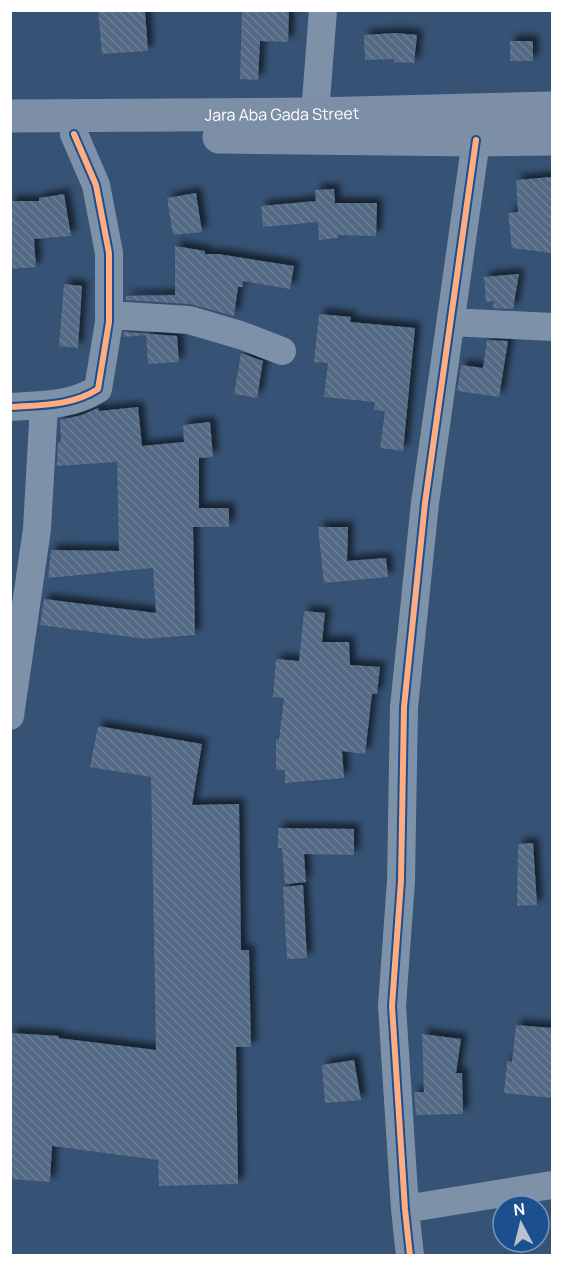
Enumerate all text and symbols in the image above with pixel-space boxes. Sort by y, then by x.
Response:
street label: Jara Aba Gada Street [205,102,359,126]
north arrow [491,1194,551,1254]
text: N [512,1197,526,1221]

